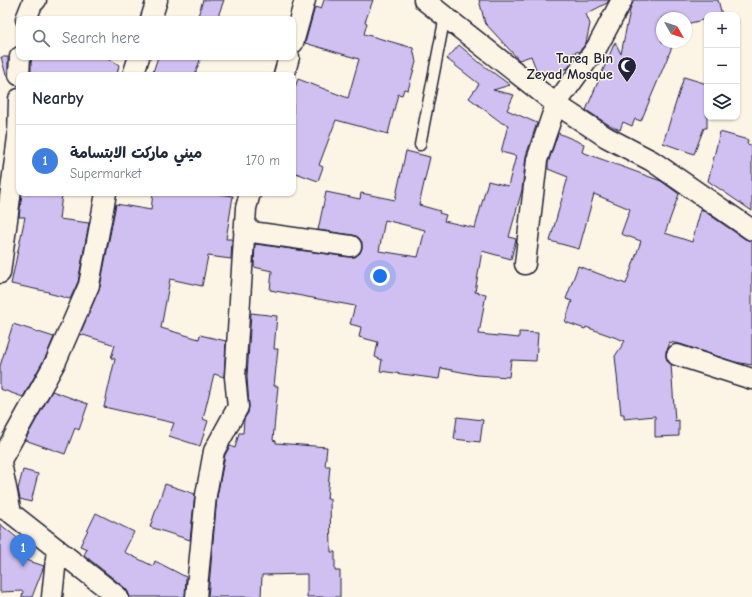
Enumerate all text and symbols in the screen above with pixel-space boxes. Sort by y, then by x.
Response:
north arrow [656,12,692,48]
map controls [704,12,740,120]
button: + [704,12,740,48]
search box [16,16,296,60]
icon: search [30,27,52,49]
text: Search here [62,29,140,47]
button: − [704,48,740,84]
place label: Tareq Bin Zeyad Mosque [527,50,613,83]
mosque icon: Tareq Bin Zeyad Mosque [616,55,638,83]
button: layers [704,84,740,120]
text: Nearby [32,89,83,108]
text: ميني ماركت الابتسامة [70,144,202,162]
text: 1 [42,153,48,168]
text: 170 m [246,153,280,168]
text: Supermarket [70,166,141,181]
your location [370,266,390,286]
pin: 1 [10,534,36,567]

